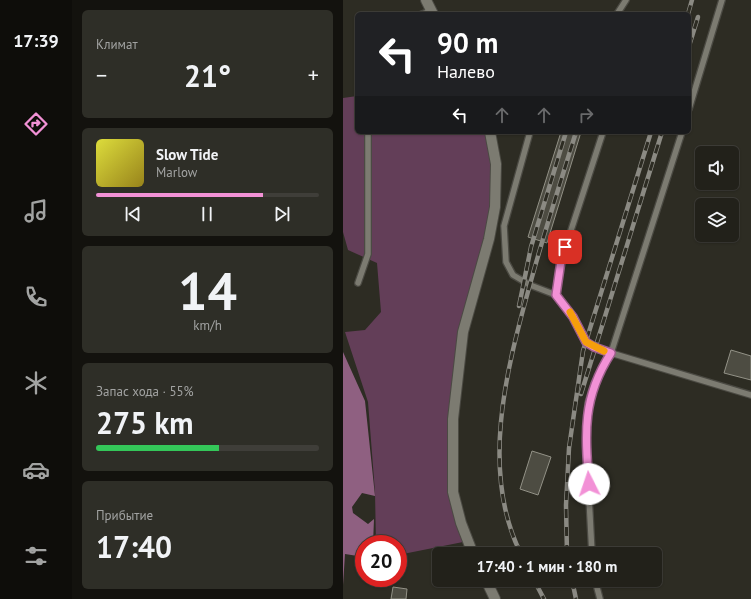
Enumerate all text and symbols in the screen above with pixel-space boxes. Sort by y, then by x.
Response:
text: 90 m [437,24,498,61]
icon: left [371,28,423,80]
text: 17:39 [13,29,59,52]
text: Климат [96,36,138,53]
text: 21° [184,56,231,95]
text: Налево [437,60,495,83]
text: − [96,61,107,89]
text: + [308,61,319,89]
icon: left [449,104,471,126]
icon: ahead [491,104,513,126]
icon: ahead [533,104,555,126]
icon: right [575,104,597,126]
icon: directions [22,110,50,138]
text: Slow Tide [156,145,218,164]
map controls [695,146,739,242]
button: sound [695,146,739,190]
text: Marlow [156,164,197,181]
icon: music [22,197,50,225]
button: layers [695,198,739,242]
icon: previous [122,203,144,225]
icon: pause [196,203,218,225]
icon: next [271,203,293,225]
pin [548,230,582,264]
icon: arrive [554,236,576,258]
text: 14 [178,257,237,324]
icon: phone [22,283,50,311]
text: km/h [193,317,222,334]
icon: climate [22,369,50,397]
text: Запас хода · 55% [96,383,194,400]
text: 275 km [96,403,194,442]
icon: car [22,456,50,484]
position arrow [568,463,610,505]
text: Прибытие [96,507,153,524]
text: 17:40 [96,527,172,566]
speed limit sign: 20 [355,535,407,587]
icon: filters [22,542,50,570]
text: 17:40 · 1 мин · 180 m [477,557,617,576]

